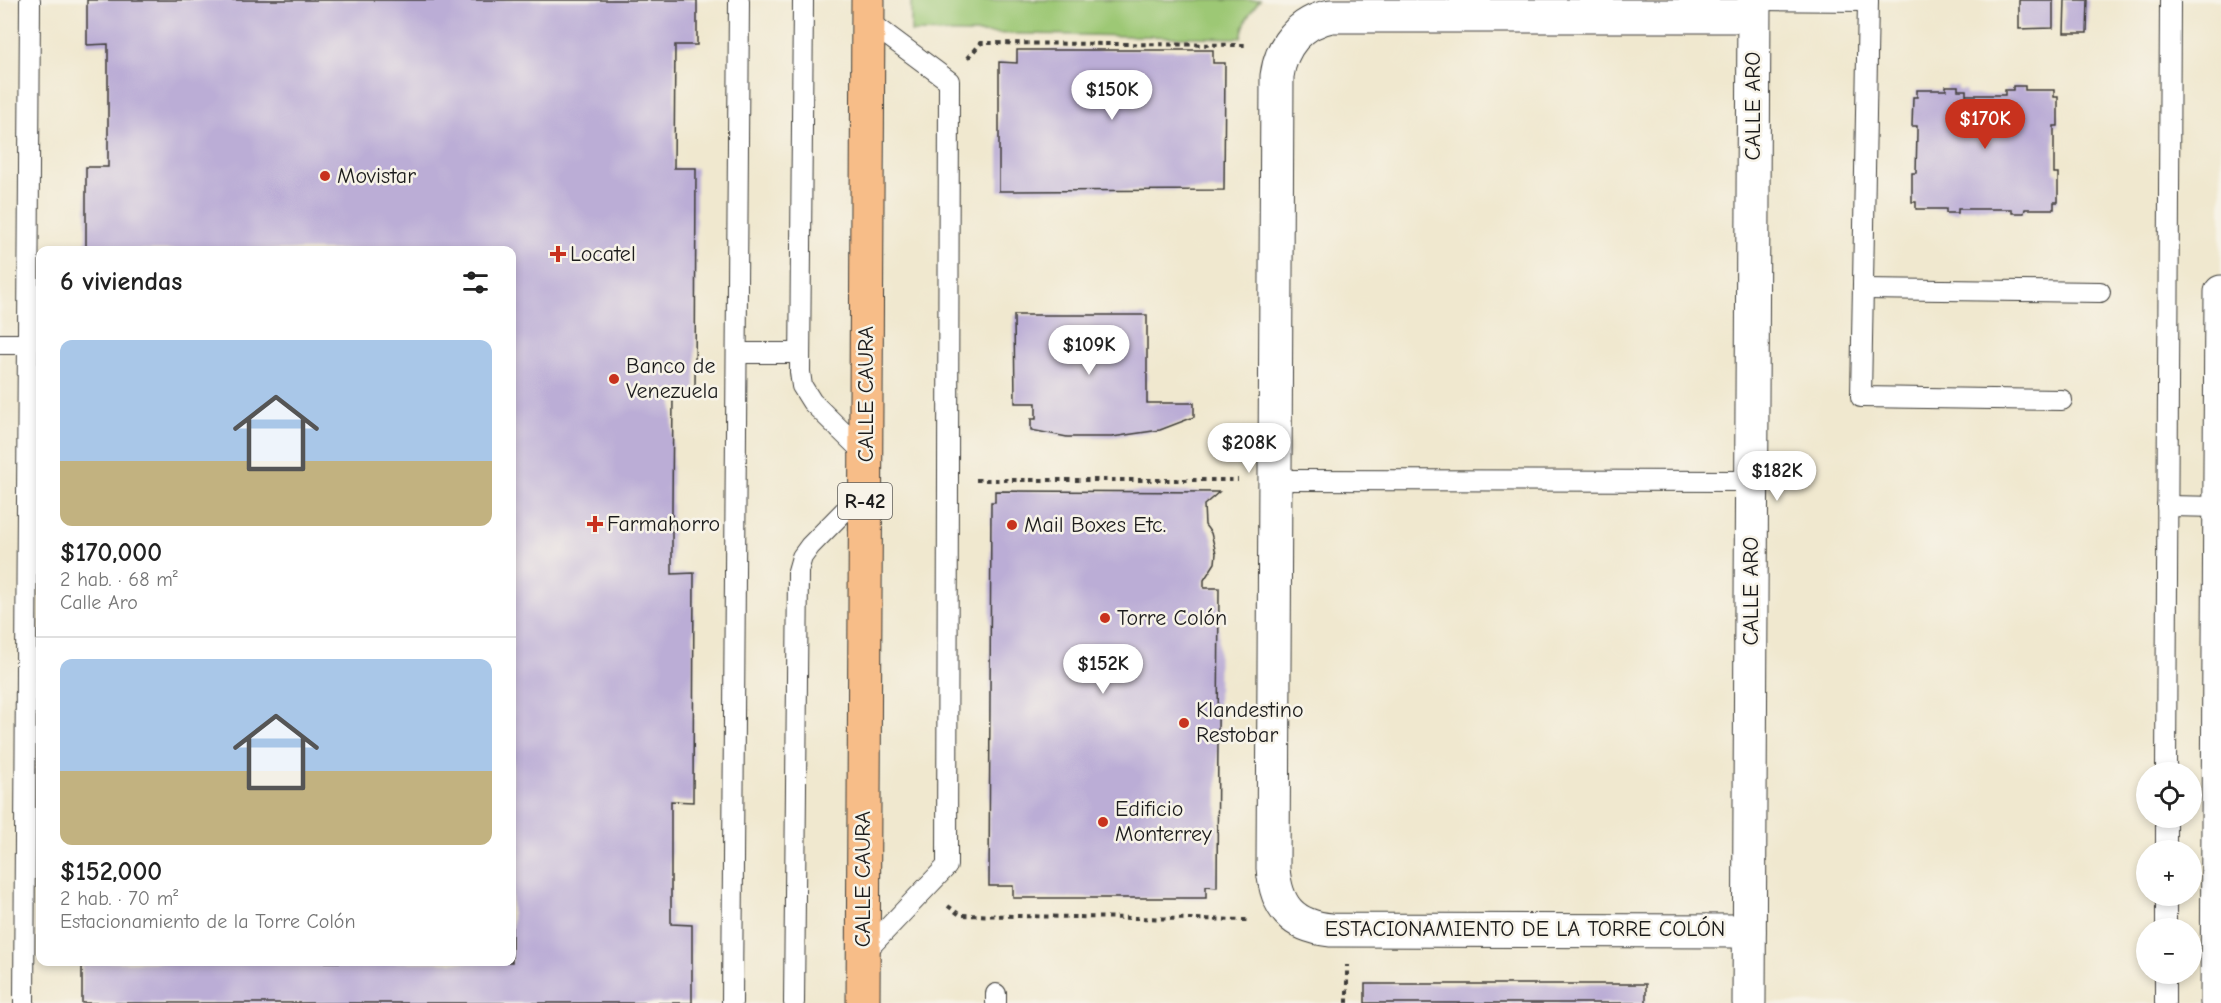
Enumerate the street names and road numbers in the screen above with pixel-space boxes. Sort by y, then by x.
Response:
street label: CALLE ARO [1740,52,1766,160]
street label: CALLE CAURA [853,326,879,462]
road number: R-42 [838,483,892,519]
street label: CALLE ARO [1738,537,1764,645]
street label: CALLE CAURA [850,811,876,947]
street label: ESTACIONAMIENTO DE LA TORRE COLÓN [1325,916,1725,942]

